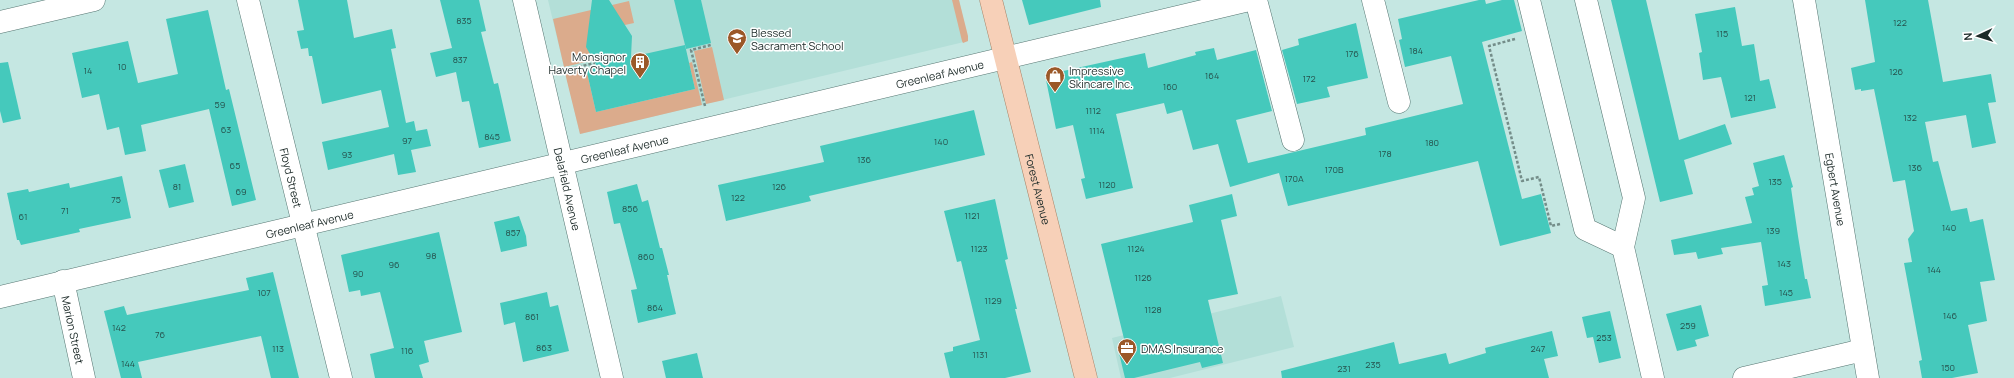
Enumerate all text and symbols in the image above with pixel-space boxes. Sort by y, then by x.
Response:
house number: 835 [456,14,472,27]
house number: 122 [1893,16,1907,29]
north arrow [1958,16,1998,56]
place label: Blessed Sacrament School [751,25,844,53]
school or university icon: Blessed Sacrament School [726,27,748,55]
house number: 115 [1716,27,1728,40]
text: N [1960,32,1975,41]
house number: 184 [1409,44,1423,57]
house number: 176 [1345,47,1359,60]
place label: Monsignor Haverty Chapel [549,49,626,77]
building icon: Monsignor Haverty Chapel [629,51,651,79]
house number: 837 [453,53,468,66]
street label: Greenleaf Avenue [894,56,986,91]
house number: 10 [118,60,127,73]
place label: Impressive Skincare Inc. [1069,63,1133,91]
house number: 14 [84,64,92,77]
shop icon: Impressive Skincare Inc. [1044,65,1066,93]
house number: 126 [1889,65,1904,78]
house number: 164 [1205,69,1219,82]
house number: 172 [1302,72,1316,85]
house number: 160 [1163,80,1177,93]
house number: 121 [1744,91,1756,104]
house number: 59 [215,98,225,111]
house number: 1112 [1085,104,1101,117]
house number: 132 [1903,111,1917,124]
house number: 63 [221,123,231,136]
house number: 1114 [1089,124,1105,137]
house number: 845 [484,130,500,143]
street label: Greenleaf Avenue [579,131,671,166]
house number: 97 [402,134,412,147]
house number: 140 [934,135,948,148]
house number: 180 [1425,136,1439,149]
street label: Floyd Street [277,146,306,209]
street label: Delafield Avenue [551,146,585,232]
house number: 178 [1378,147,1392,160]
house number: 93 [342,148,352,161]
street label: Forest Avenue [1022,152,1055,227]
street label: Egbert Avenue [1822,152,1850,228]
house number: 136 [857,153,871,166]
house number: 65 [230,159,240,172]
house number: 136 [1908,161,1922,174]
house number: 170B [1324,163,1344,176]
house number: 170A [1284,172,1304,185]
house number: 135 [1768,175,1782,188]
house number: 1120 [1098,178,1116,191]
house number: 81 [173,180,181,193]
house number: 126 [772,180,787,193]
house number: 69 [235,185,247,198]
house number: 122 [731,191,745,204]
house number: 75 [111,193,121,206]
house number: 856 [622,202,638,215]
house number: 71 [61,204,69,217]
street label: Greenleaf Avenue [264,206,355,241]
house number: 1121 [964,209,980,222]
house number: 61 [19,210,27,223]
house number: 140 [1942,221,1956,234]
house number: 139 [1766,224,1780,237]
house number: 857 [506,226,521,239]
house number: 1123 [970,242,988,255]
house number: 1124 [1127,242,1145,255]
house number: 98 [426,249,436,262]
house number: 860 [638,250,654,263]
house number: 143 [1777,257,1791,270]
house number: 96 [388,258,400,271]
house number: 144 [1927,263,1941,276]
house number: 90 [352,267,364,280]
house number: 1126 [1134,271,1152,284]
house number: 107 [257,286,271,299]
house number: 145 [1779,286,1793,299]
street label: Marion Street [59,294,88,365]
house number: 1129 [984,294,1002,307]
house number: 864 [647,301,663,314]
house number: 1128 [1144,303,1162,316]
house number: 146 [1943,309,1958,322]
house number: 861 [525,310,539,323]
house number: 259 [1680,319,1696,332]
house number: 142 [112,321,126,334]
house number: 76 [155,328,165,341]
house number: 253 [1596,331,1612,344]
office icon: DMAS Insurance [1116,337,1138,365]
house number: 863 [536,341,552,354]
place label: DMAS Insurance [1141,341,1224,356]
house number: 113 [272,342,284,355]
house number: 247 [1531,342,1546,355]
house number: 116 [401,344,414,357]
house number: 1131 [972,348,988,361]
house number: 144 [121,357,135,370]
house number: 235 [1365,358,1381,371]
house number: 150 [1941,361,1955,374]
house number: 231 [1337,362,1351,375]

